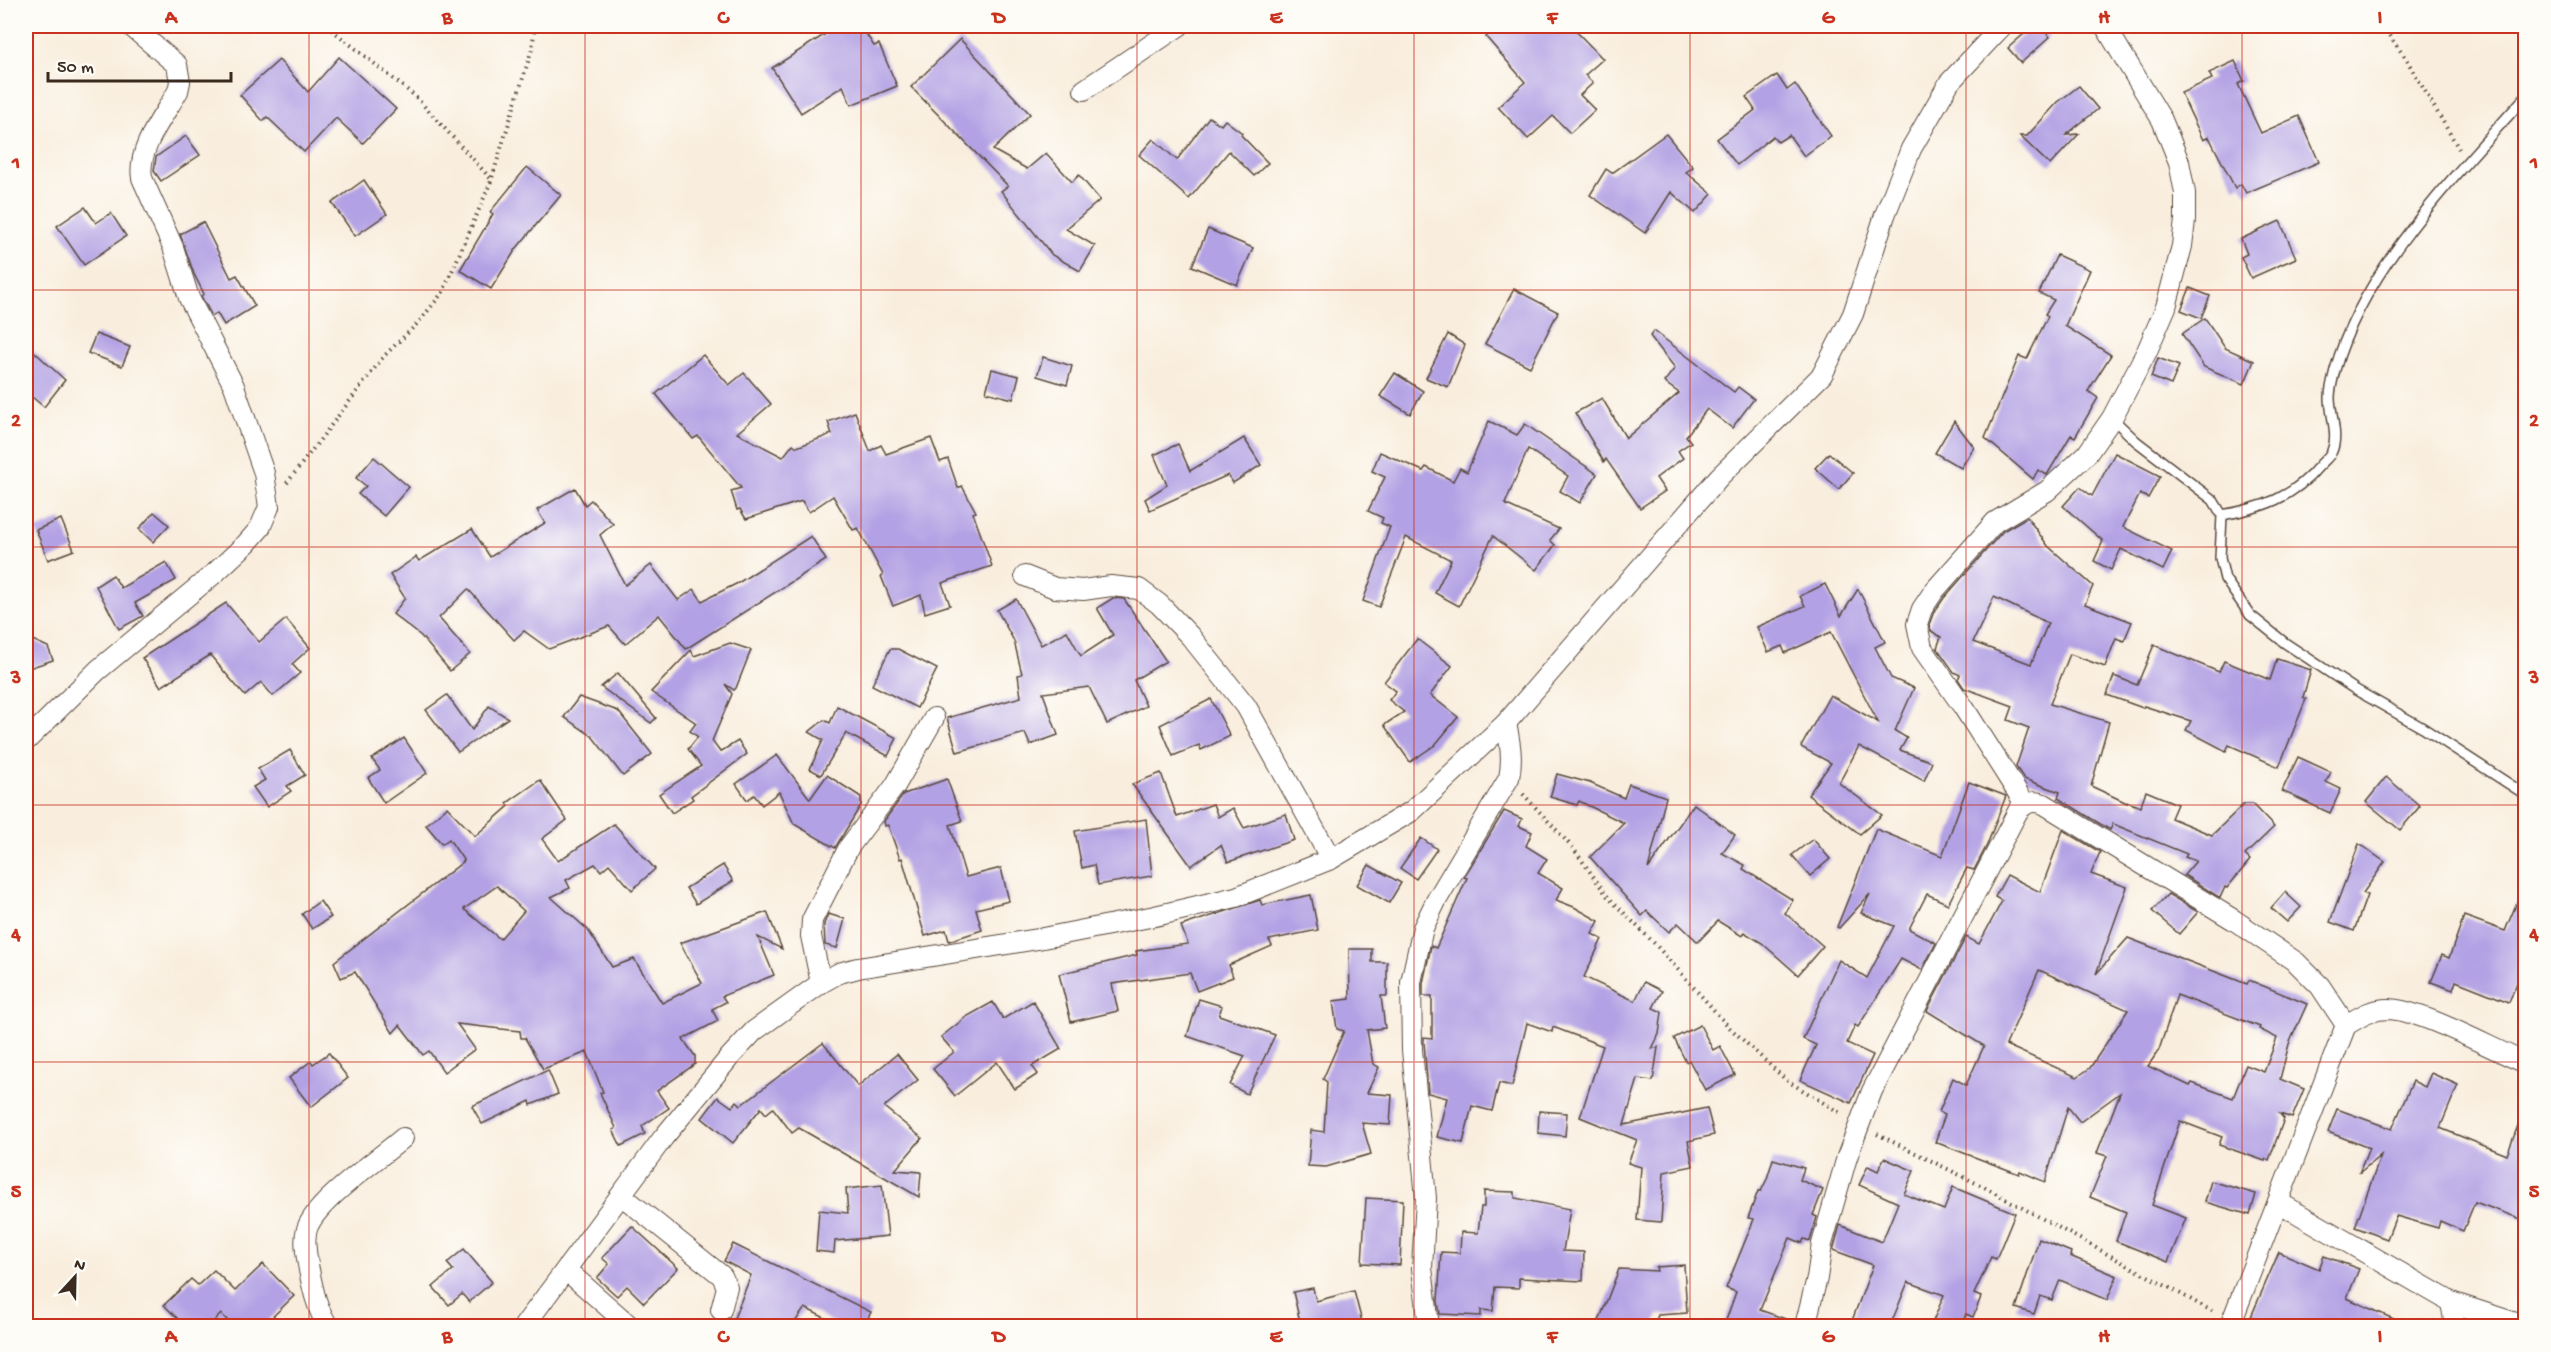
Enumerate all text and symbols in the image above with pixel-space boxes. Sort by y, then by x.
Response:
text: A [164,8,179,31]
text: B [441,8,453,31]
text: C [717,8,731,31]
text: D [990,8,1006,31]
text: E [1270,8,1284,31]
text: F [1546,8,1559,31]
text: G [1822,8,1836,31]
text: H [2098,8,2110,31]
text: I [2378,8,2383,31]
scale bar [48,45,231,83]
text: 50 m [57,58,94,79]
text: 1 [11,153,20,176]
text: 1 [2529,153,2538,176]
text: 2 [11,411,21,434]
text: 2 [2529,411,2539,434]
text: 3 [10,668,21,691]
text: 3 [2528,668,2539,691]
text: 4 [10,925,21,948]
text: 4 [2528,925,2539,948]
text: 5 [11,1182,22,1205]
text: 5 [2529,1182,2540,1205]
north arrow [45,1247,105,1307]
text: N [71,1256,88,1277]
text: A [164,1327,179,1350]
text: B [441,1327,453,1350]
text: C [717,1327,731,1350]
text: D [990,1327,1006,1350]
text: E [1270,1327,1284,1350]
text: F [1546,1327,1559,1350]
text: G [1822,1327,1836,1350]
text: H [2098,1327,2110,1350]
text: I [2378,1327,2383,1350]

